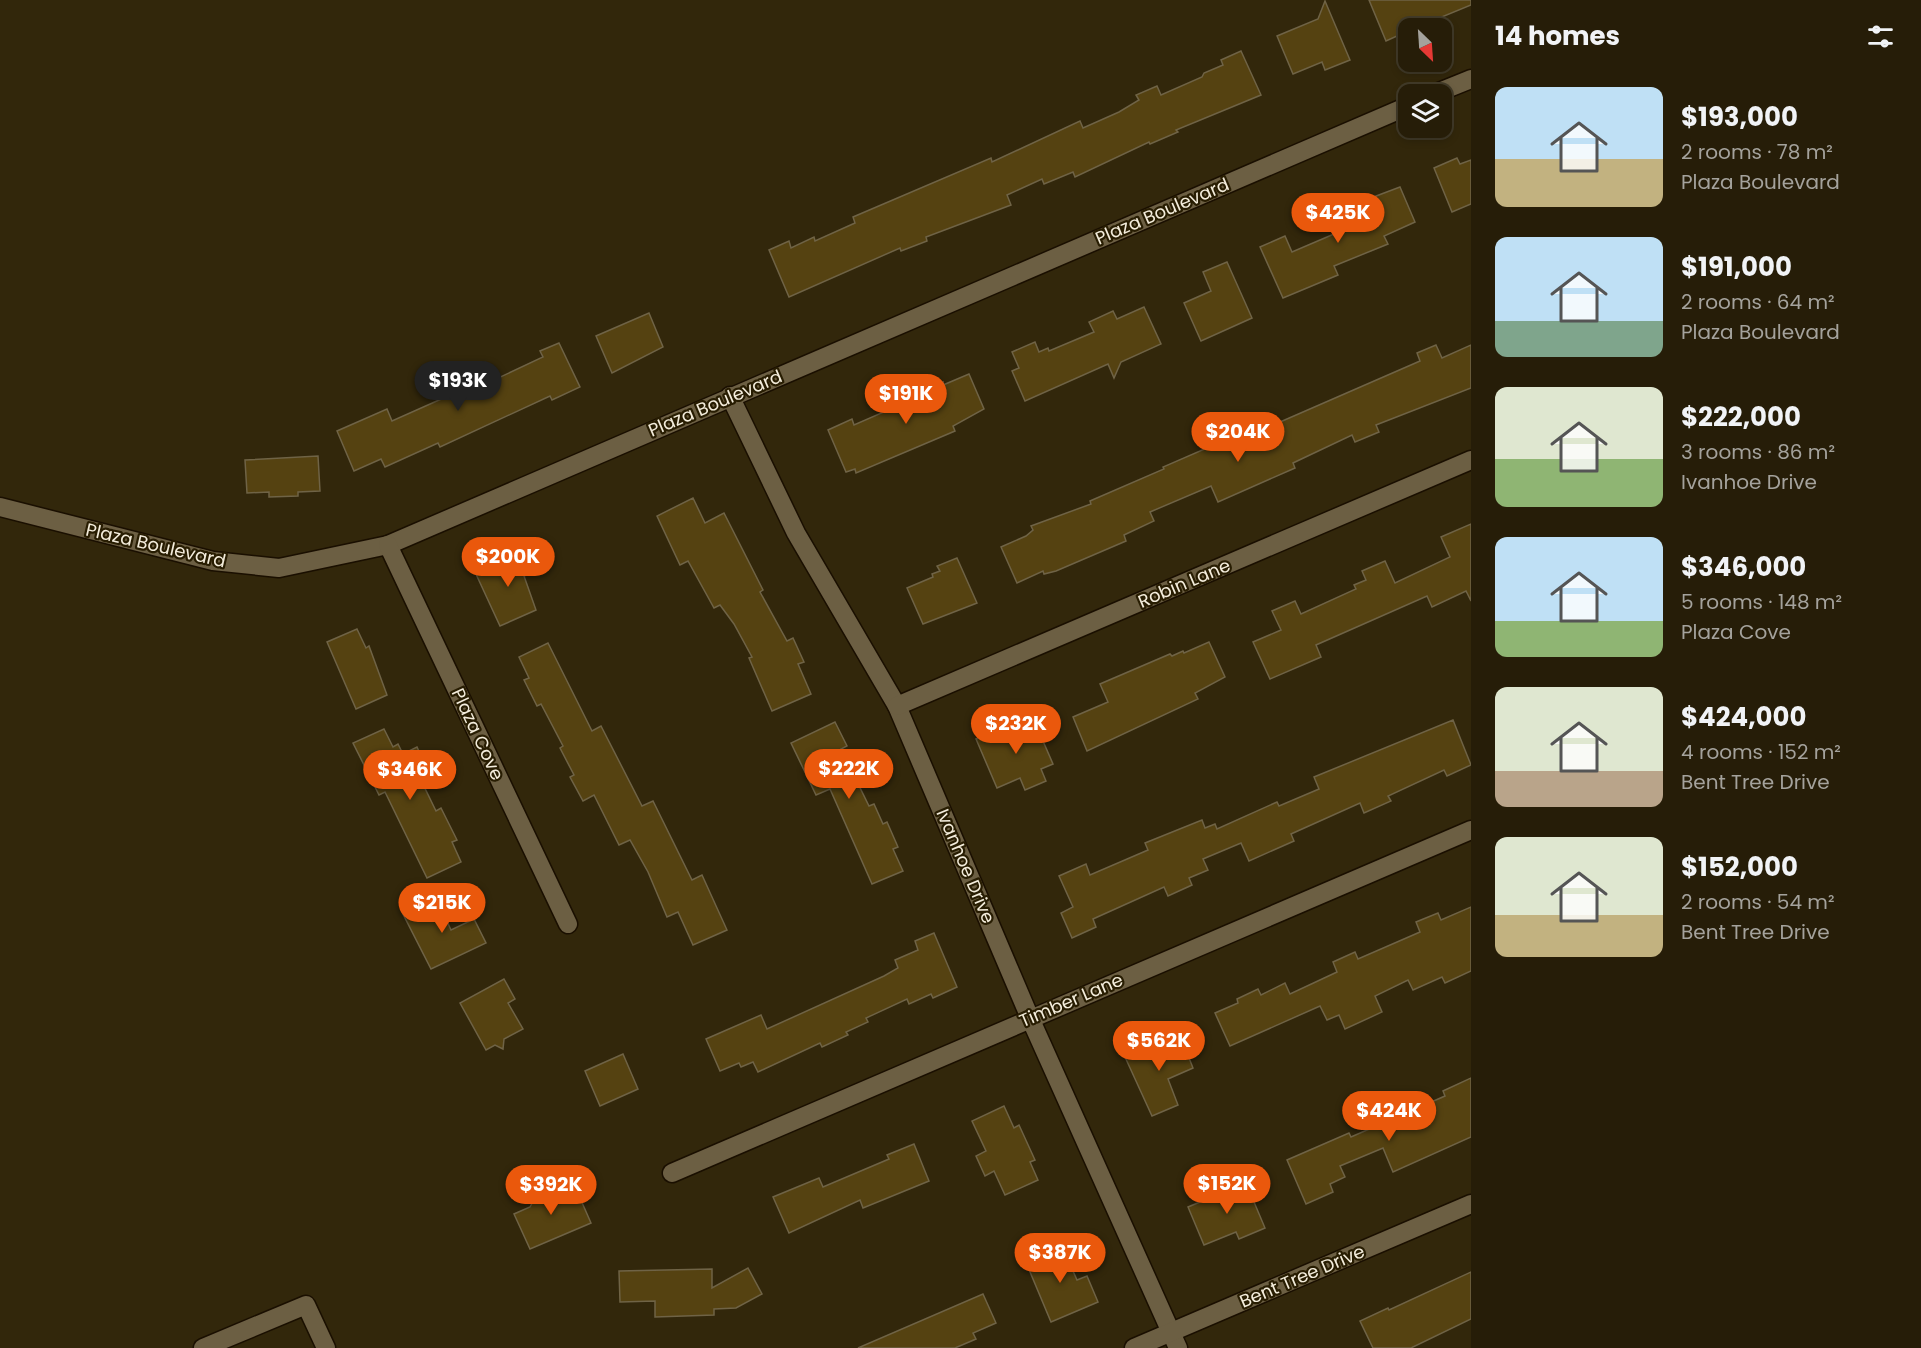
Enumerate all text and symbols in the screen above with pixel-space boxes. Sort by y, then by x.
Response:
north arrow [1398,18,1452,72]
map controls [1398,18,1452,138]
text: 14 homes [1495,18,1620,54]
icon: filters [1864,20,1897,53]
button: layers [1398,84,1452,138]
text: $193,000 [1681,99,1798,135]
icon: home [1543,111,1615,183]
text: 2 rooms · 78 m² [1681,138,1833,166]
text: Plaza Boulevard [1681,168,1840,196]
street label: Plaza Boulevard [1091,172,1233,250]
pin: $425K [1296,193,1380,244]
text: $425K [1305,198,1371,226]
text: $191,000 [1681,249,1792,285]
icon: home [1543,261,1615,333]
text: 2 rooms · 64 m² [1681,288,1835,316]
text: Plaza Boulevard [1681,318,1840,346]
pin: $193K [416,361,500,412]
street label: Plaza Boulevard [644,364,786,442]
text: $193K [428,366,488,394]
pin: $191K [864,374,948,425]
text: $191K [879,379,933,407]
text: $222,000 [1681,399,1801,435]
icon: home [1543,411,1615,483]
pin: $204K [1196,412,1280,463]
text: $204K [1205,417,1271,445]
text: 3 rooms · 86 m² [1681,438,1835,466]
text: Ivanhoe Drive [1681,468,1817,496]
street label: Plaza Boulevard [84,517,228,573]
pin: $200K [466,537,550,588]
text: $200K [476,542,540,570]
text: $346,000 [1681,549,1806,585]
street label: Robin Lane [1134,552,1234,614]
icon: home [1543,561,1615,633]
text: 5 rooms · 148 m² [1681,588,1842,616]
text: Plaza Cove [1681,618,1791,646]
street label: Plaza Cove [446,684,510,784]
text: $424,000 [1681,699,1806,735]
pin: $232K [974,704,1058,755]
text: $232K [985,709,1047,737]
icon: home [1543,711,1615,783]
text: 4 rooms · 152 m² [1681,738,1841,766]
pin: $222K [807,749,891,800]
pin: $346K [368,750,452,801]
text: $222K [818,754,880,782]
text: $346K [377,755,443,783]
text: Bent Tree Drive [1681,768,1830,796]
street label: Ivanhoe Drive [931,805,1001,927]
text: $152,000 [1681,849,1798,885]
icon: home [1543,861,1615,933]
pin: $215K [400,883,484,934]
text: $215K [412,888,472,916]
text: 2 rooms · 54 m² [1681,888,1835,916]
text: Bent Tree Drive [1681,918,1830,946]
street label: Timber Lane [1015,967,1127,1033]
pin: $562K [1117,1021,1201,1072]
text: $562K [1127,1026,1191,1054]
pin: $424K [1347,1091,1431,1142]
text: $424K [1356,1096,1422,1124]
pin: $152K [1185,1164,1269,1215]
pin: $392K [509,1165,593,1216]
text: $152K [1197,1169,1257,1197]
text: $392K [520,1170,582,1198]
pin: $387K [1018,1233,1102,1284]
text: $387K [1029,1238,1091,1266]
street label: Bent Tree Drive [1236,1238,1368,1314]

